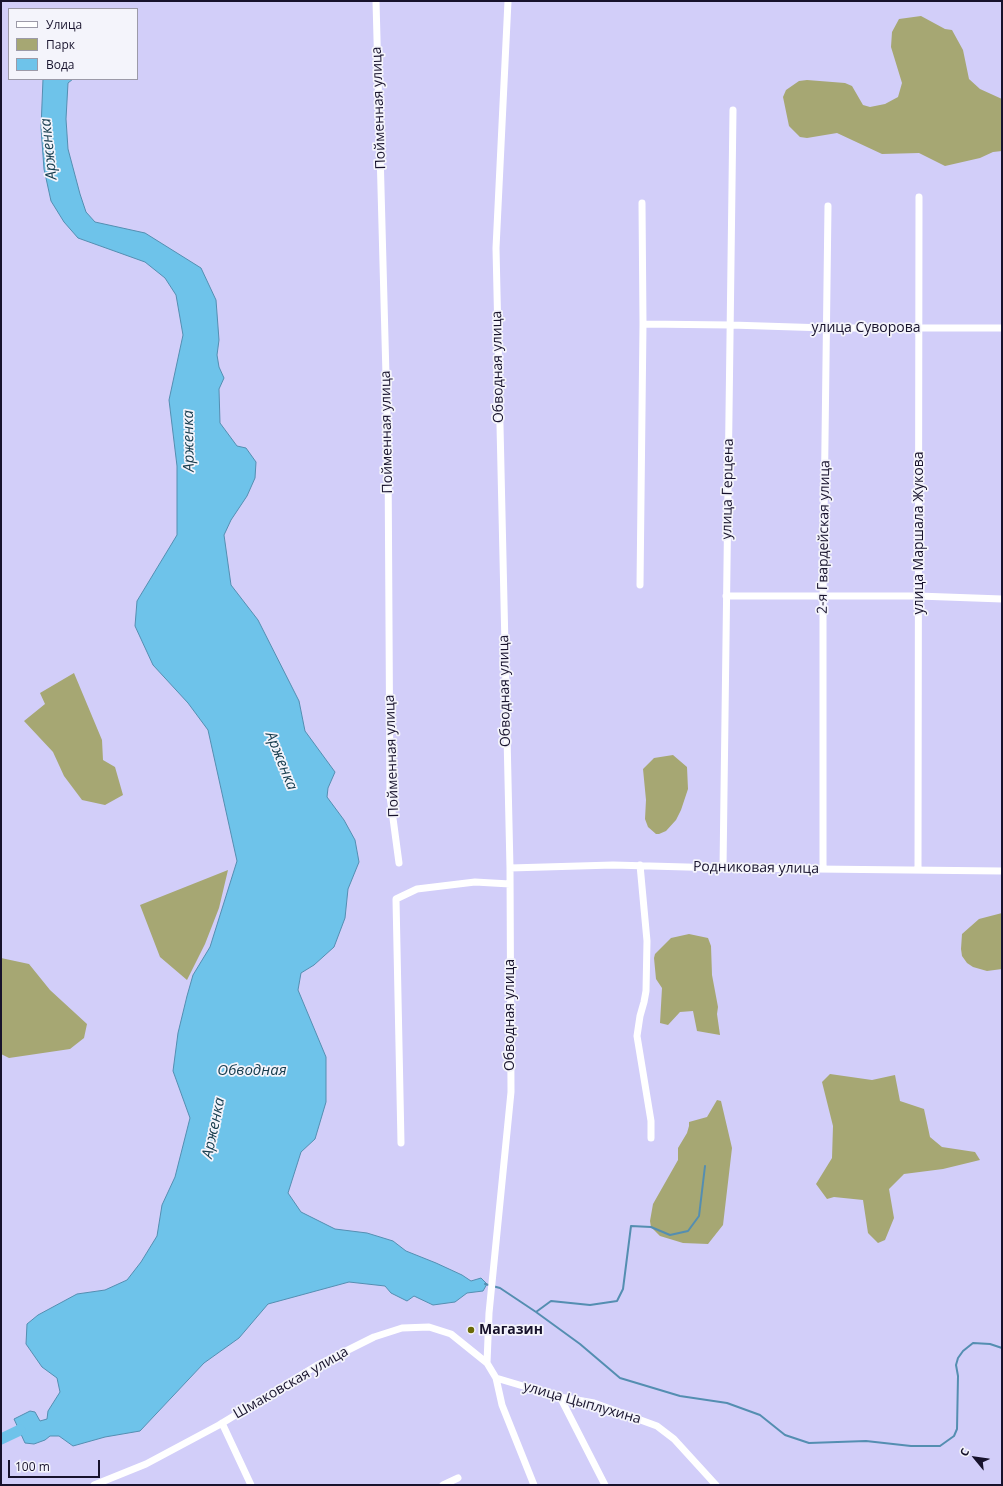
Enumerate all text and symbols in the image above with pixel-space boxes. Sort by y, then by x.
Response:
legend [8,8,138,80]
text: Улица [46,16,82,33]
text: Парк [46,36,75,53]
street label: Пойменная улица [368,46,390,170]
text: Вода [46,56,75,73]
water label: Арженка [37,117,61,181]
street label: Обводная улица [489,311,507,423]
street label: улица Суворова [811,320,921,336]
street label: Пойменная улица [378,370,396,494]
water label: Арженка [179,410,199,472]
street label: улица Герцена [719,438,737,540]
street label: улица Маршала Жукова [911,452,927,614]
street label: 2-я Гвардейская улица [814,460,834,614]
street label: Обводная улица [496,635,514,747]
street label: Пойменная улица [381,694,403,818]
water label: Арженка [261,729,301,793]
street label: Родниковая улица [693,859,819,877]
street label: Обводная улица [502,959,518,1071]
water label: Обводная [217,1062,287,1080]
water label: Арженка [199,1096,229,1160]
place label: Магазин [479,1322,543,1338]
marker: Магазин [466,1325,476,1335]
street label: Шмаковская улица [231,1343,351,1423]
street label: улица Цыплухина [521,1378,643,1428]
north arrow [955,1438,995,1478]
text: С [956,1445,972,1459]
scale bar [10,1452,102,1478]
text: 100 m [15,1458,50,1475]

